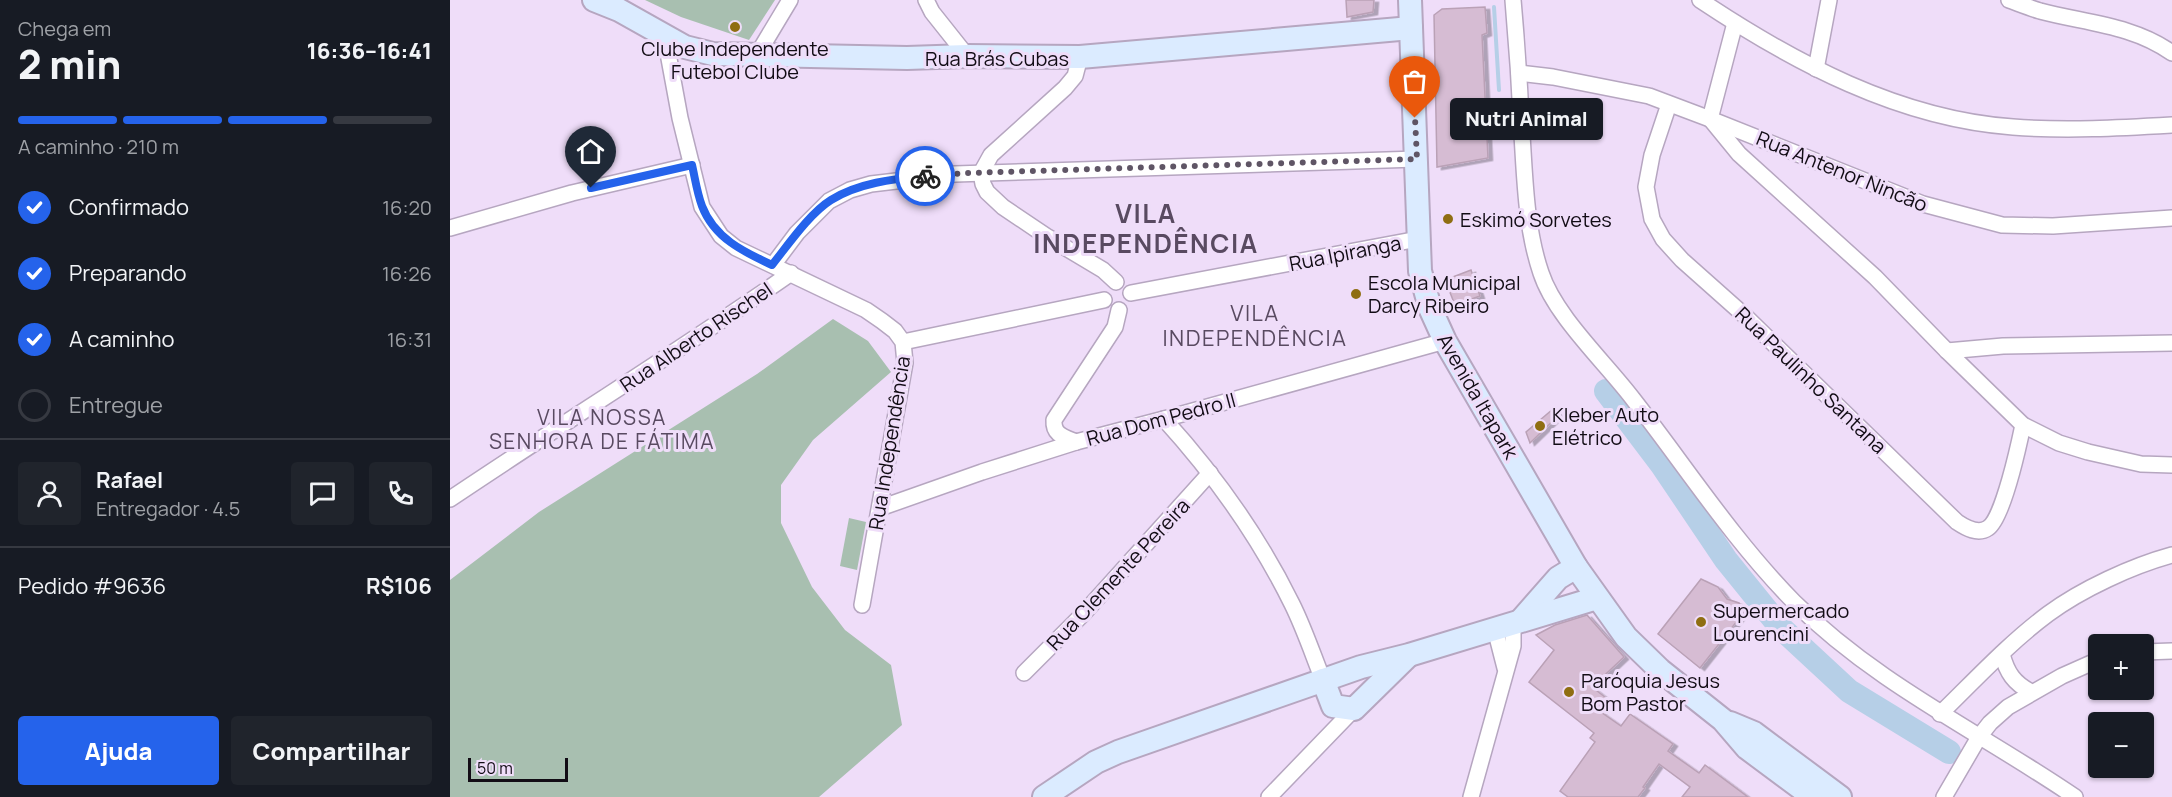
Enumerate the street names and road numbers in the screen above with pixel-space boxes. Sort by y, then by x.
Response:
street label: Rua Brás Cubas [925,45,1069,72]
street label: Rua Antenor Nincão [1753,124,1932,218]
street label: Rua Ipiranga [1287,229,1403,277]
street label: Rua Alberto Rischel [615,276,777,398]
street label: Rua Paulinho Santana [1729,301,1893,459]
street label: Avenida Itapark [1431,328,1525,464]
street label: Rua Independência [862,354,916,532]
street label: Rua Dom Pedro II [1083,386,1239,452]
street label: Rua Clemente Pereira [1040,492,1196,656]

